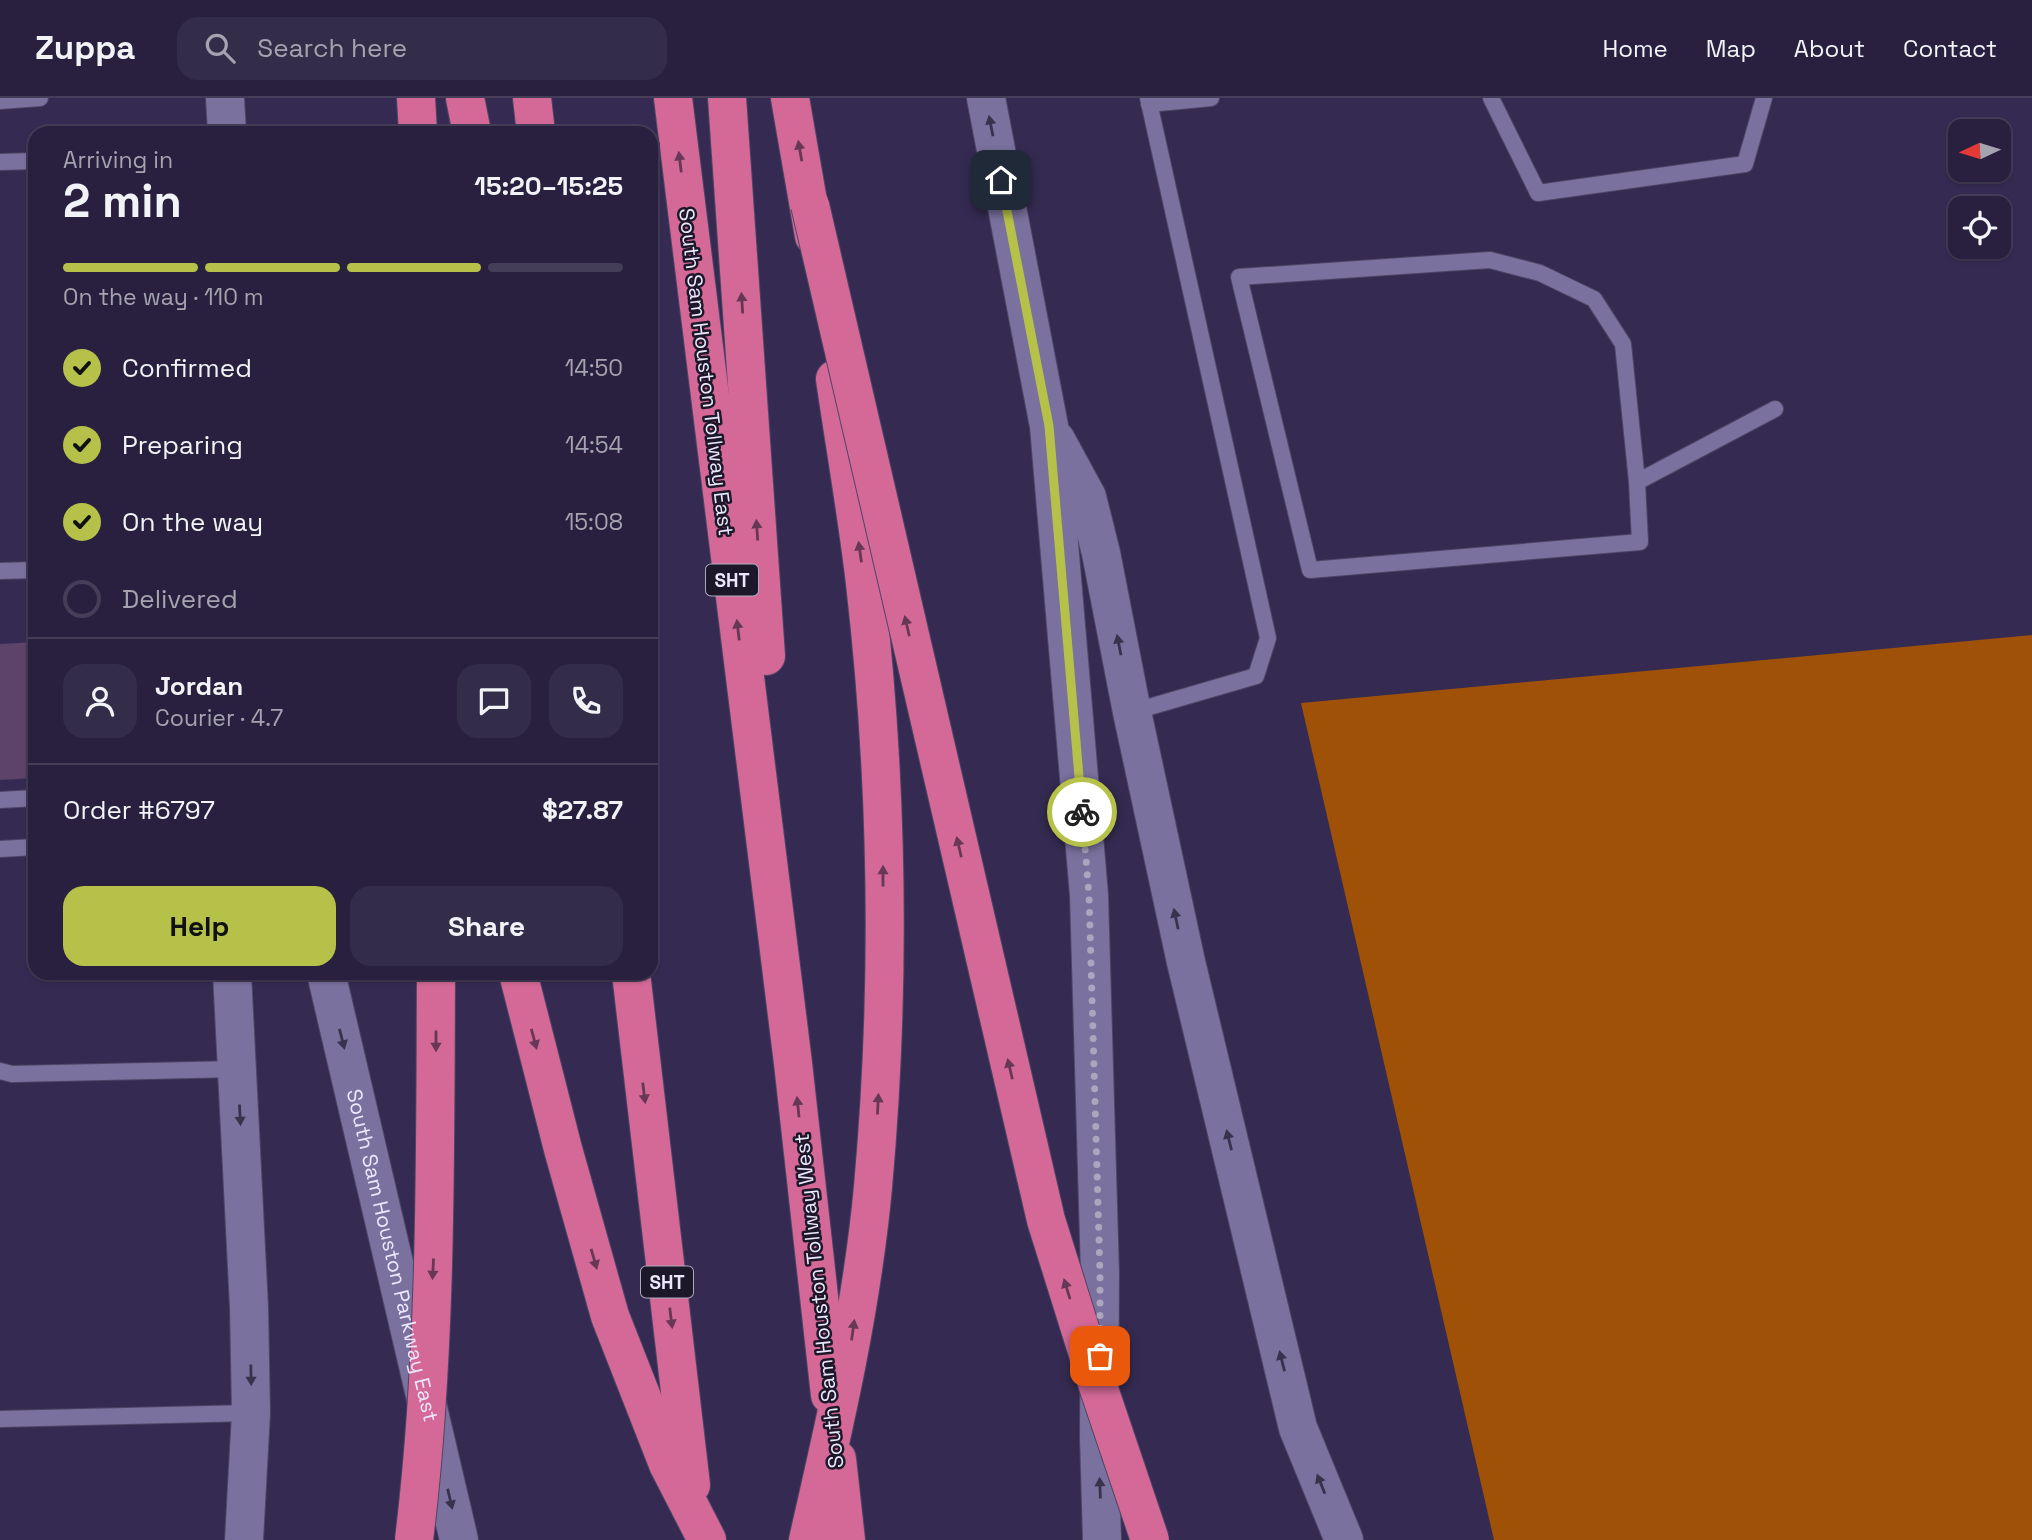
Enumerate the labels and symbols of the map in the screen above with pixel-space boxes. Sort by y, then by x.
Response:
one-way arrow [985,115,996,137]
north arrow [1948,119,2011,182]
one-way arrow [794,140,805,162]
one-way arrow [675,150,686,172]
pin [971,150,1031,210]
street label: South Sam Houston Tollway East [673,207,740,537]
one-way arrow [736,292,747,314]
one-way arrow [751,519,762,541]
one-way arrow [855,541,866,563]
road number: SHT [706,565,758,596]
one-way arrow [902,615,913,637]
one-way arrow [733,619,744,641]
one-way arrow [1113,633,1124,655]
courier [1047,777,1117,847]
one-way arrow [953,836,964,858]
one-way arrow [878,865,889,887]
one-way arrow [1171,908,1182,930]
one-way arrow [337,1028,348,1050]
one-way arrow [529,1028,540,1050]
one-way arrow [430,1030,441,1052]
one-way arrow [1005,1058,1016,1080]
one-way arrow [639,1082,650,1104]
street label: South Sam Houston Parkway East [341,1086,445,1424]
one-way arrow [873,1092,884,1114]
one-way arrow [792,1096,803,1118]
one-way arrow [235,1104,246,1126]
one-way arrow [1223,1129,1234,1151]
street label: South Sam Houston Tollway West [787,1132,850,1470]
one-way arrow [589,1248,600,1270]
one-way arrow [428,1258,439,1280]
road number: SHT [641,1266,693,1298]
one-way arrow [1061,1278,1072,1299]
one-way arrow [666,1308,677,1330]
one-way arrow [848,1318,859,1340]
pin [1070,1326,1130,1386]
one-way arrow [1276,1350,1287,1372]
one-way arrow [245,1364,256,1386]
one-way arrow [1315,1474,1327,1494]
one-way arrow [1094,1477,1106,1499]
one-way arrow [445,1488,456,1510]

